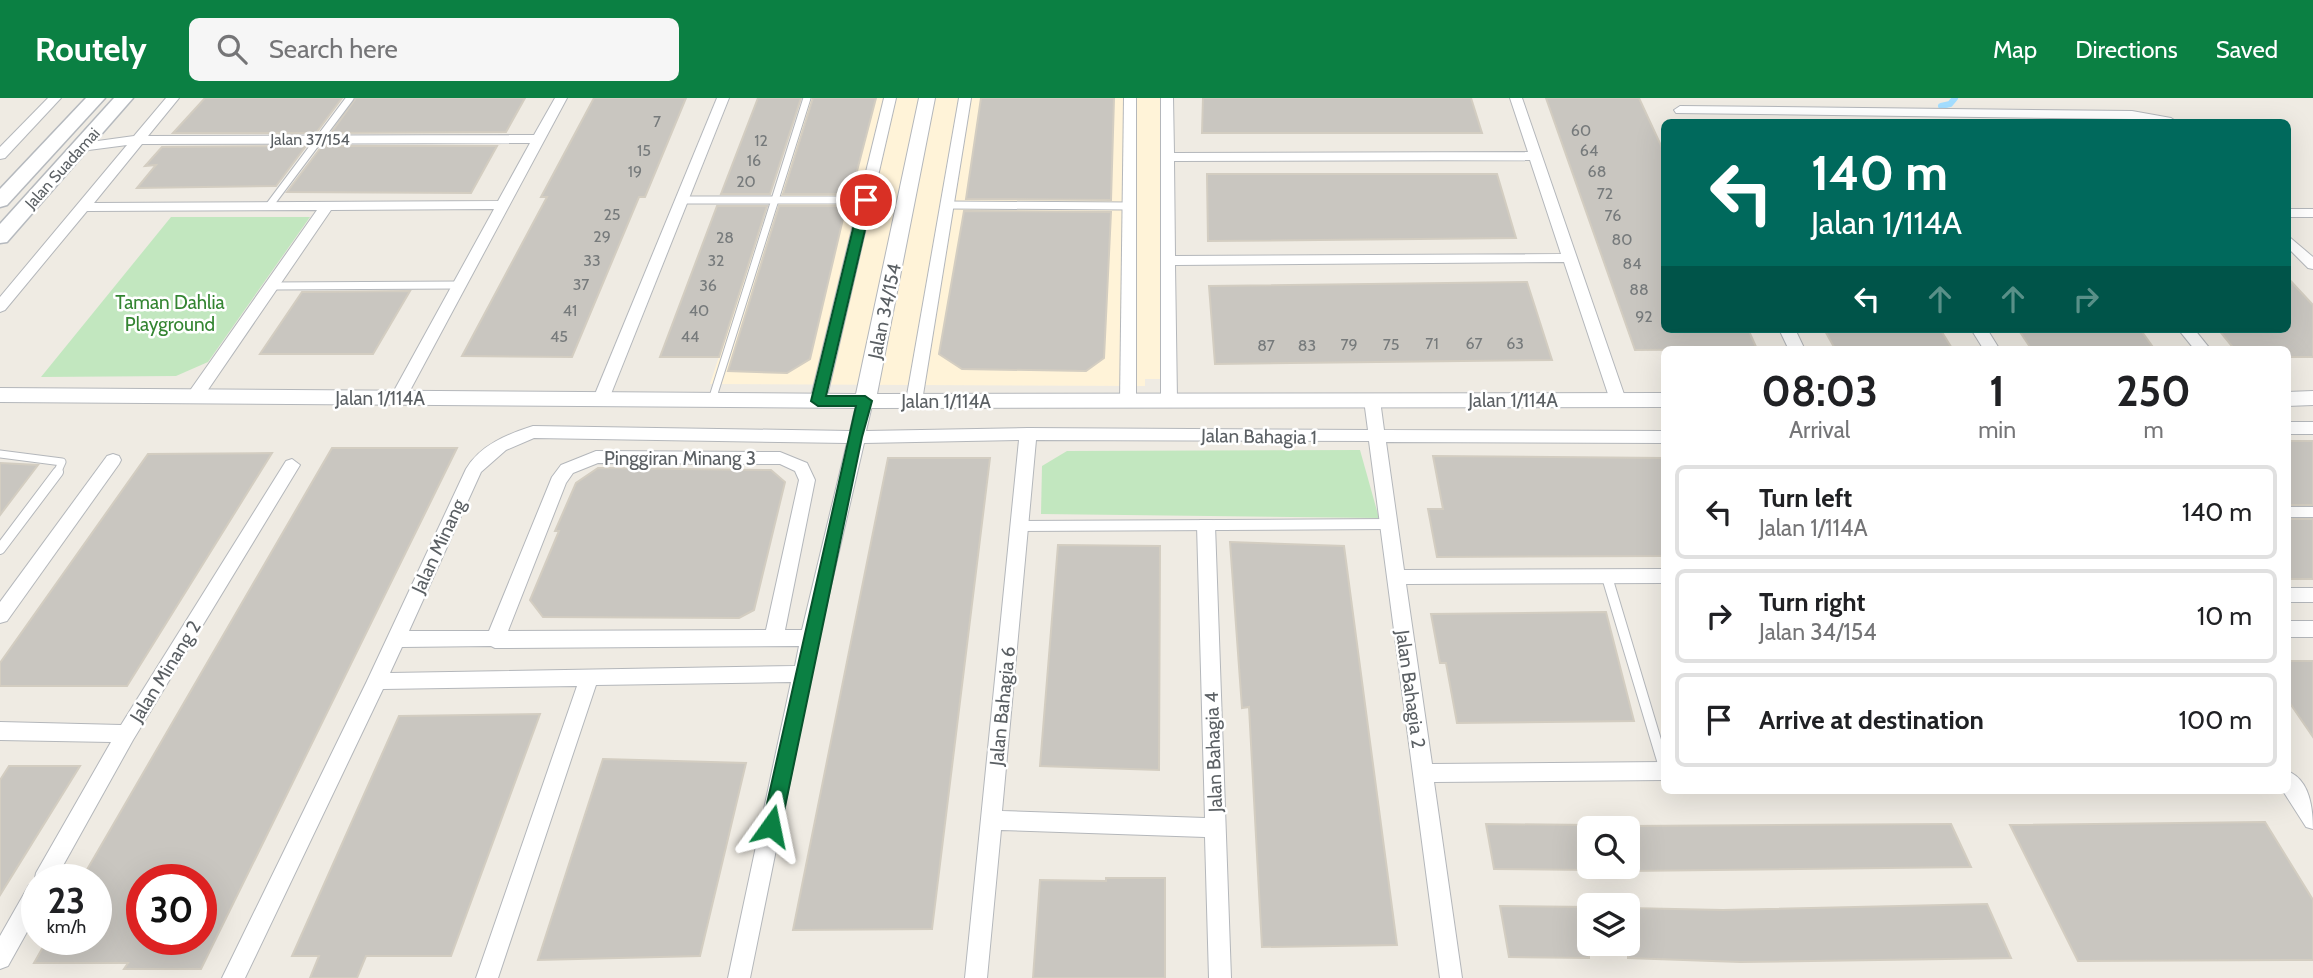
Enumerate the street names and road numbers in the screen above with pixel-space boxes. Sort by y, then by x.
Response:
street label: Jalan Suadamai [20,124,104,214]
street label: Jalan 37/154 [269,130,350,149]
street label: Jalan 34/154 [863,261,906,362]
street label: Jalan 1/114A [334,387,425,410]
street label: Jalan 1/114A [1467,389,1558,412]
street label: Jalan 1/114A [900,390,991,413]
street label: Jalan Bahagia 1 [1200,424,1317,449]
street label: Pinggiran Minang 3 [604,447,756,470]
street label: Jalan Minang [406,495,471,598]
street label: Jalan Minang 2 [125,616,206,727]
street label: Jalan Bahagia 2 [1391,627,1430,750]
street label: Jalan Bahagia 6 [985,645,1020,768]
street label: Jalan Bahagia 4 [1200,691,1227,814]

